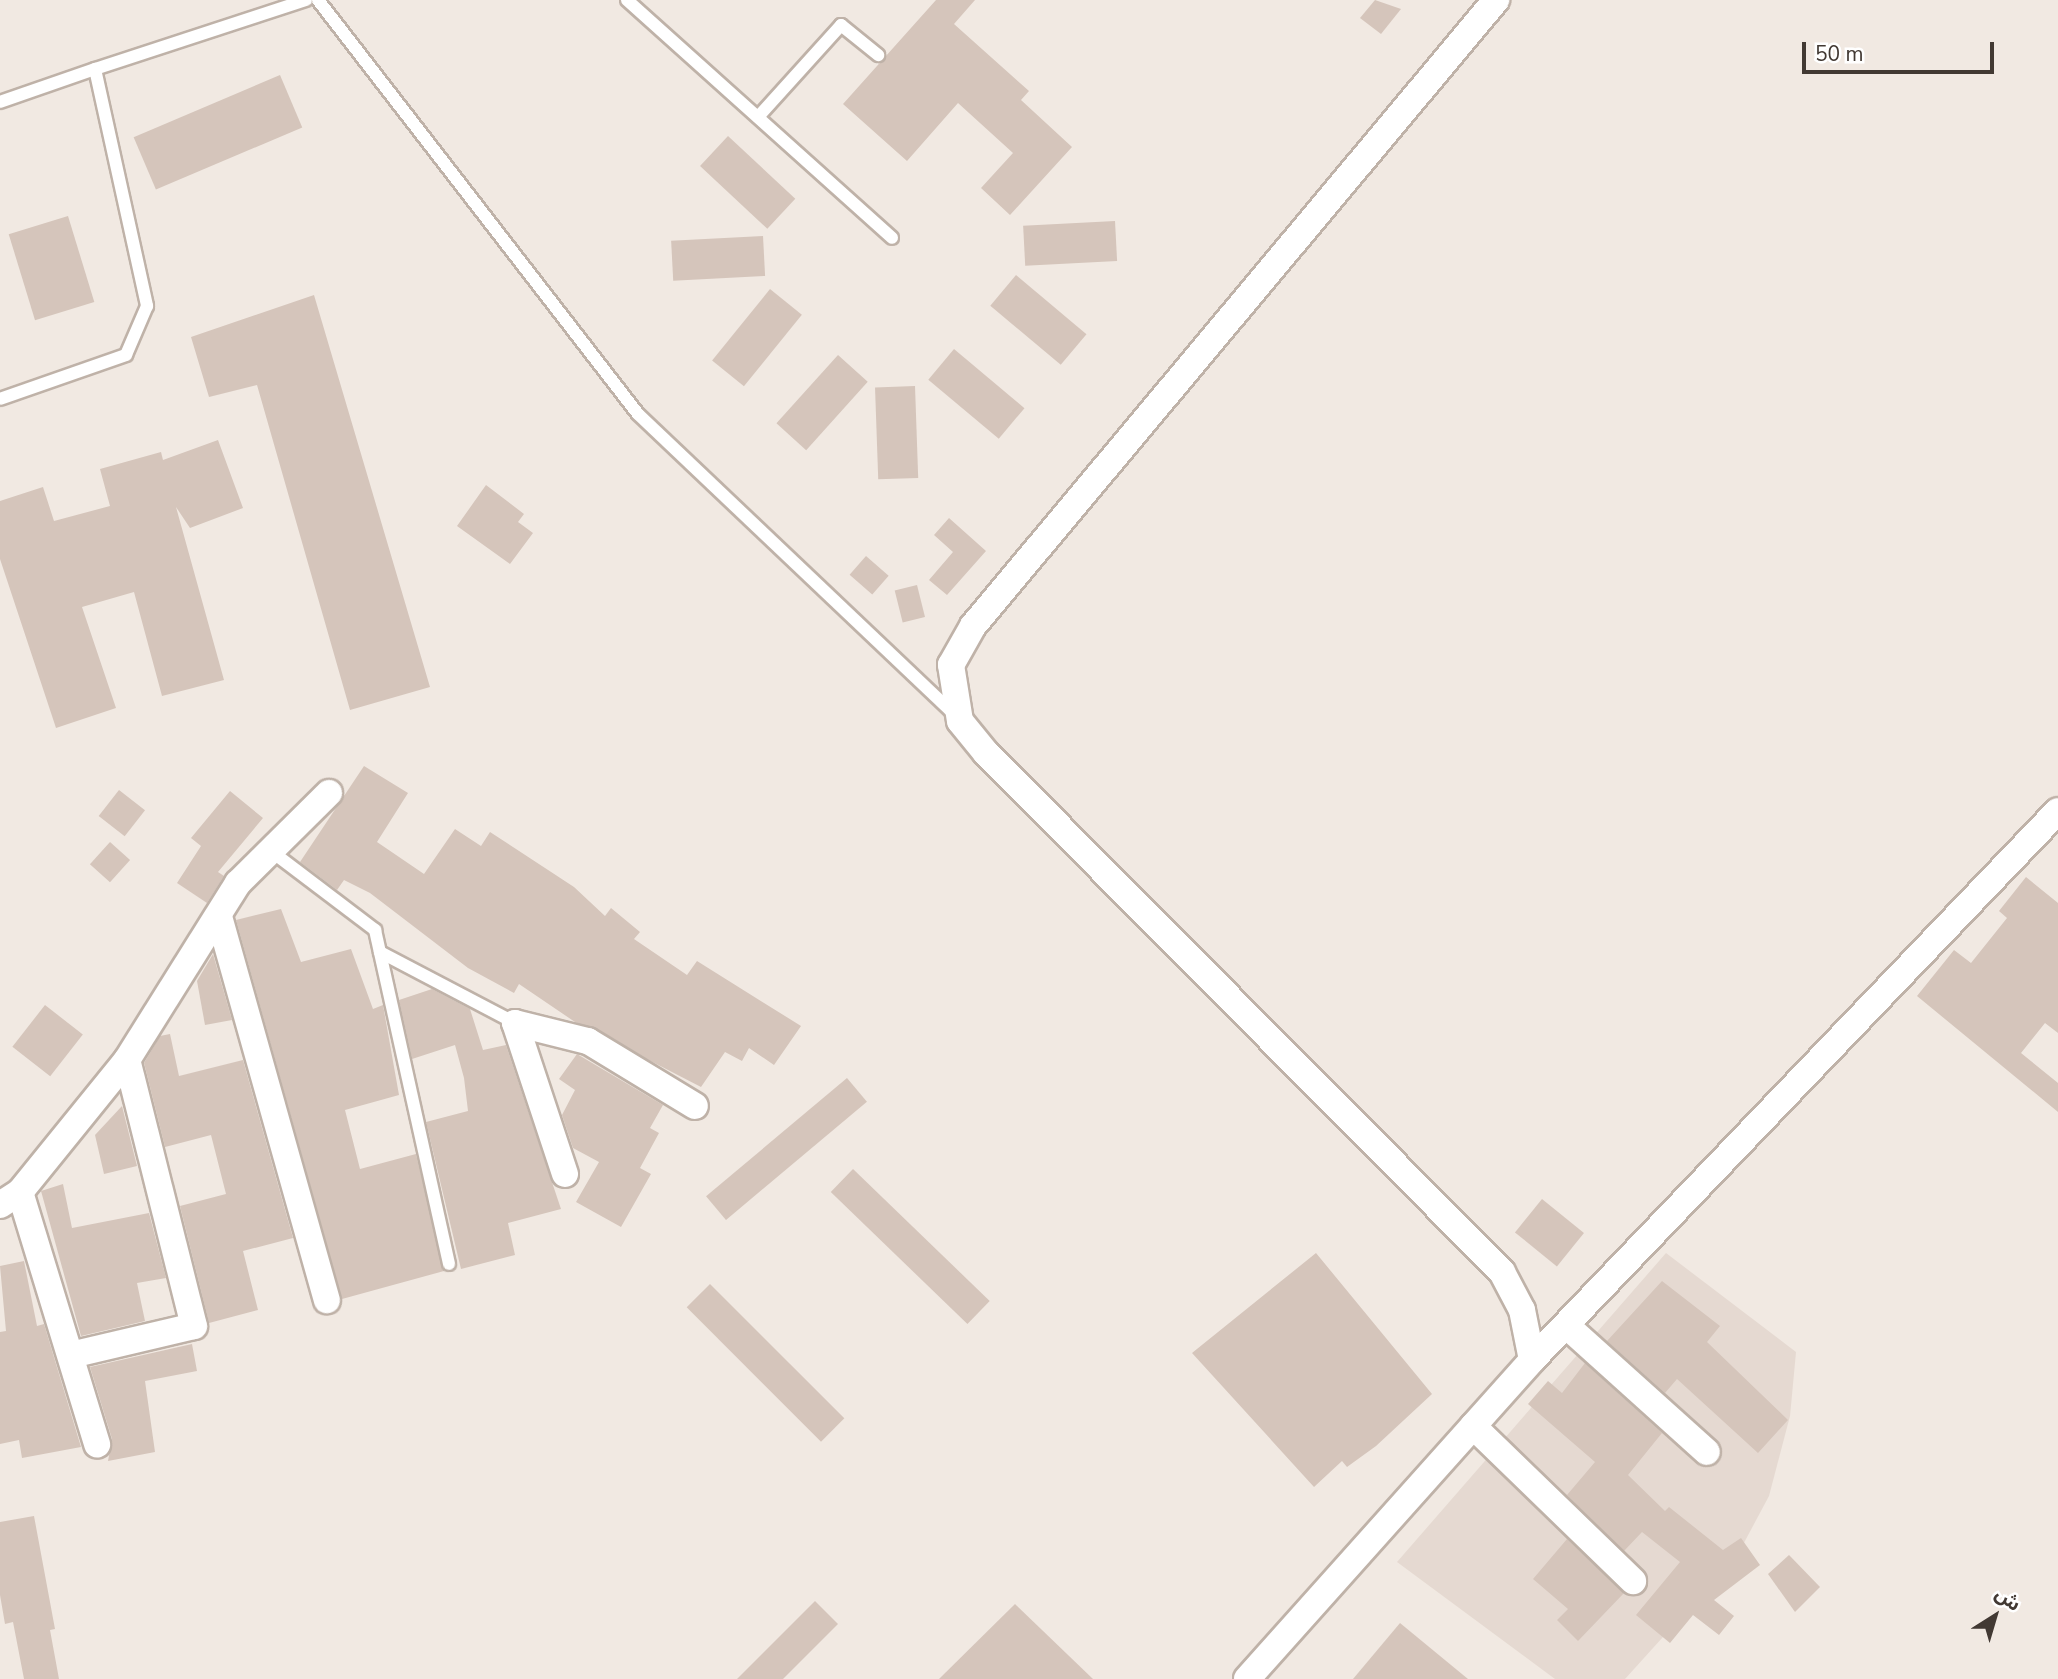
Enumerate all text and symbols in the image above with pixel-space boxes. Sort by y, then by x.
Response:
scale bar [1806,28,1998,72]
text: 50 m [1815,40,1864,68]
north arrow [1960,1581,2030,1651]
text: ش [1989,1581,2026,1617]

